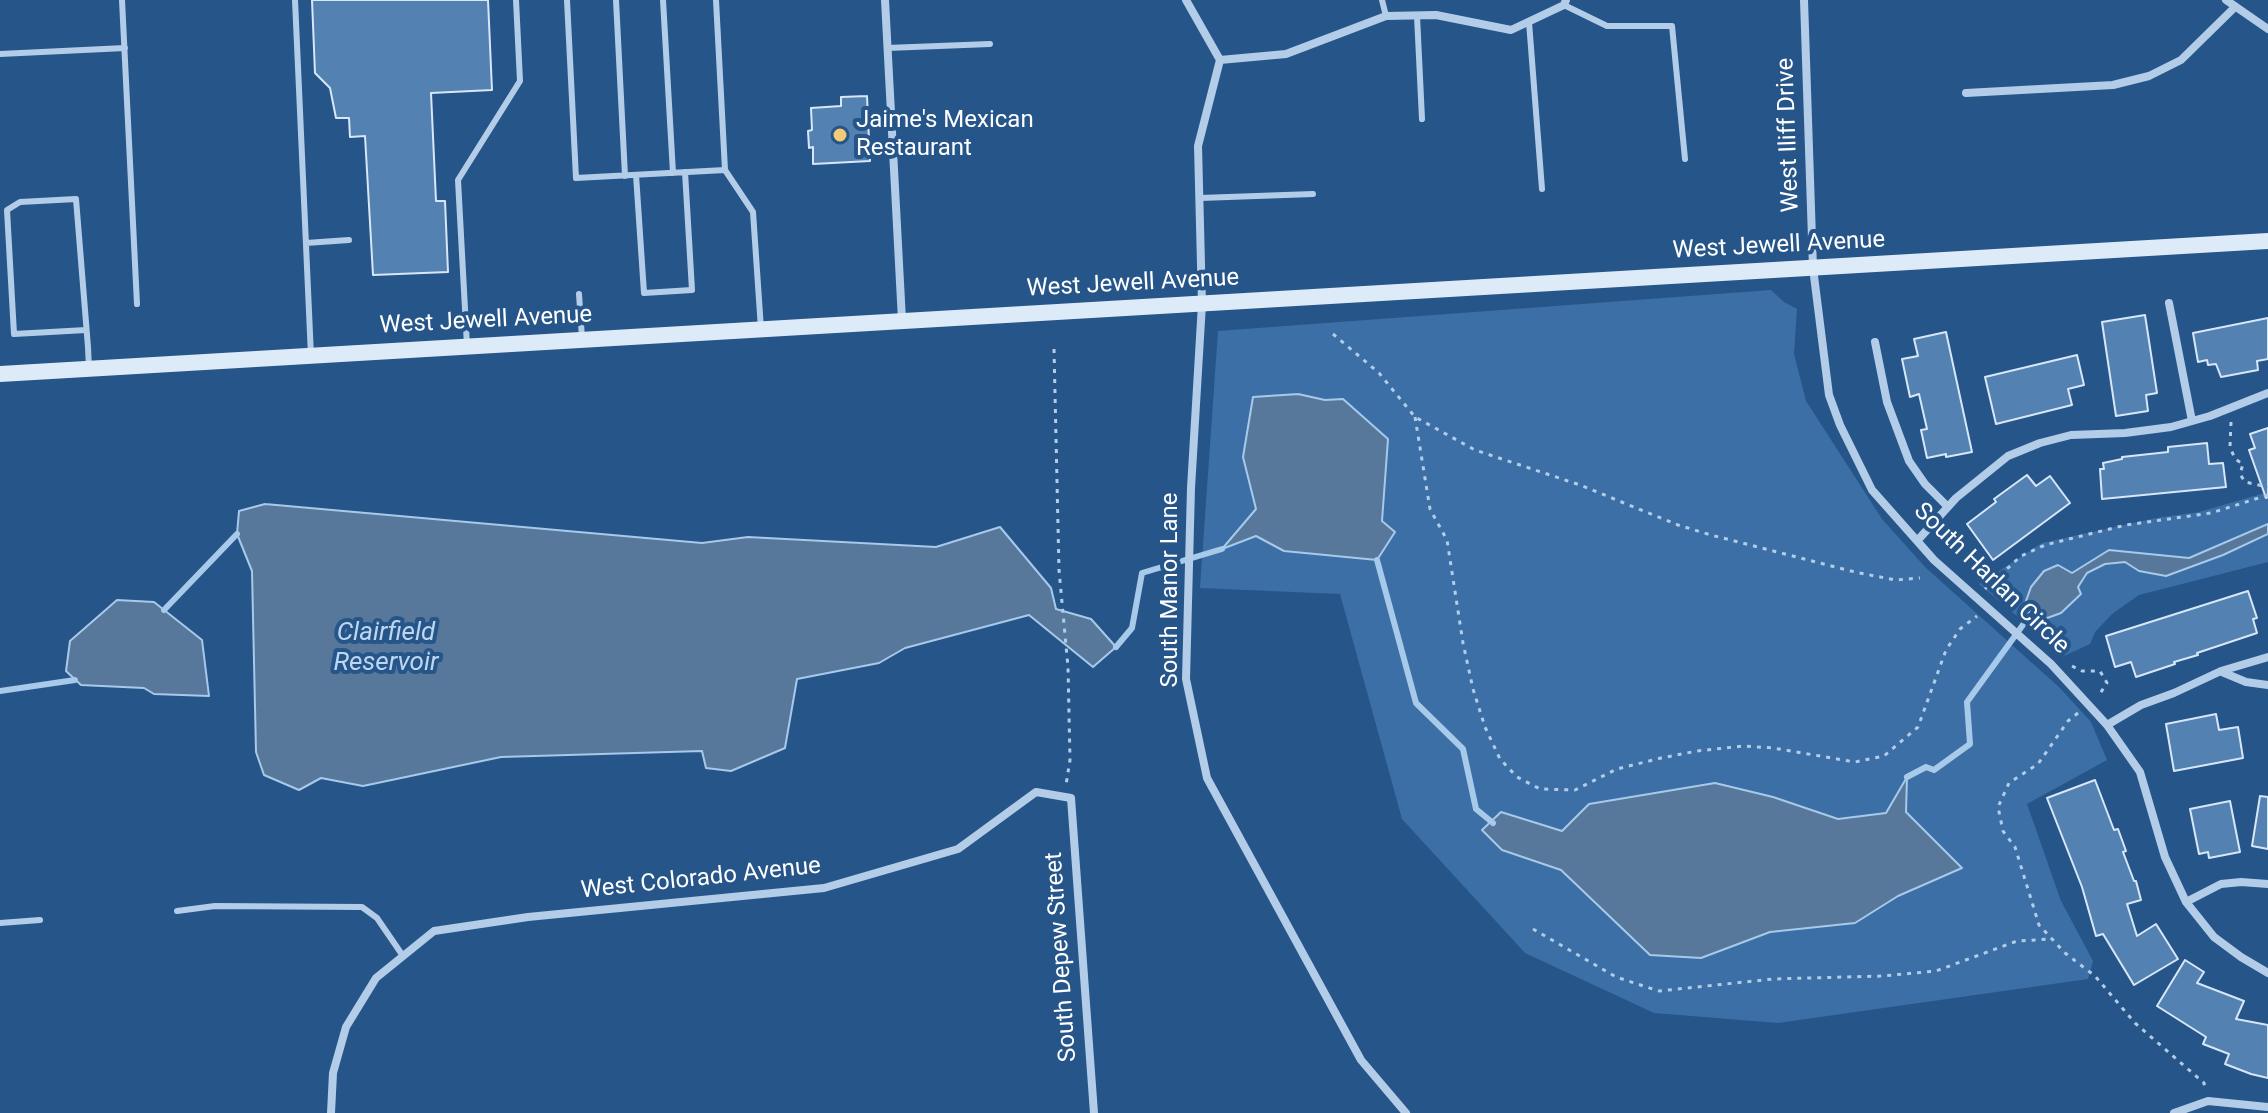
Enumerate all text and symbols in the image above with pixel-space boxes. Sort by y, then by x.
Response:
street label: West Iliff Drive [1772,57,1806,213]
place label: Jaime's Mexican Restaurant [856,107,1034,163]
marker: Jaime's Mexican Restaurant [831,126,849,144]
street label: West Jewell Avenue [1672,226,1886,266]
street label: West Jewell Avenue [1026,264,1240,304]
street label: West Jewell Avenue [379,301,593,341]
street label: South Manor Lane [1157,492,1185,688]
street label: South Harlan Circle [1907,497,2075,661]
water label: Clairfield Reservoir [333,617,439,678]
street label: South Depew Street [1040,851,1084,1063]
street label: West Colorado Avenue [580,852,822,906]

